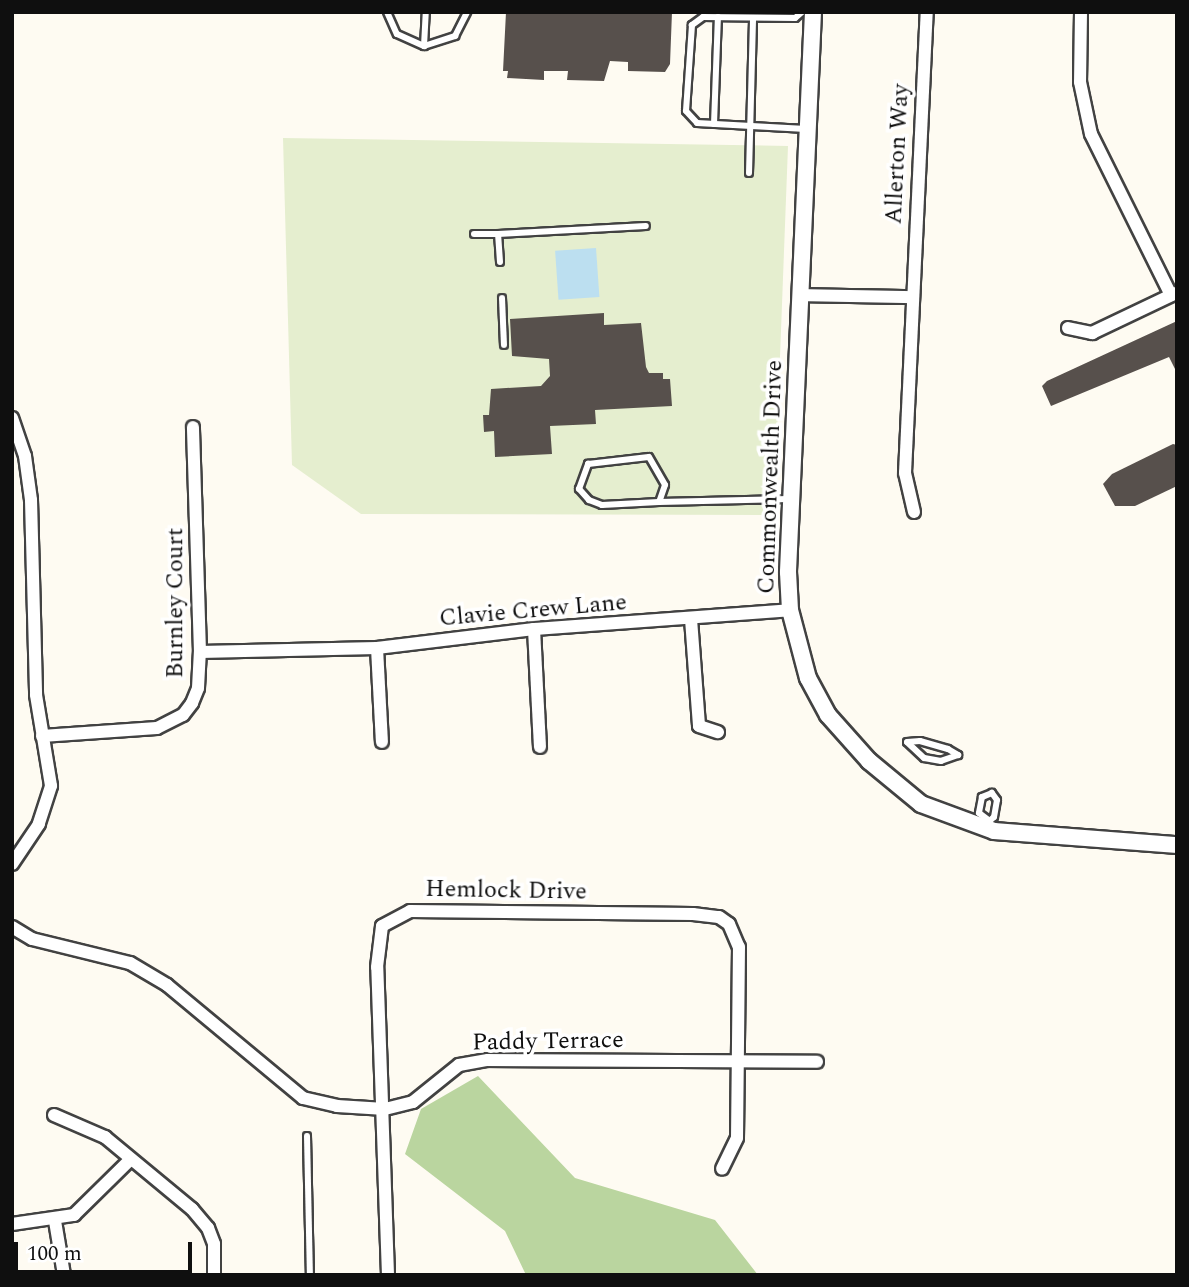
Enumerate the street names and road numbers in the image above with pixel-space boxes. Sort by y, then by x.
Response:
street label: Allerton Way [880,83,916,225]
street label: Commonwealth Drive [753,360,789,594]
street label: Burnley Court [162,528,190,678]
street label: Clavie Crew Lane [438,588,628,634]
street label: Hemlock Drive [425,875,587,907]
street label: Paddy Terrace [472,1026,624,1058]

